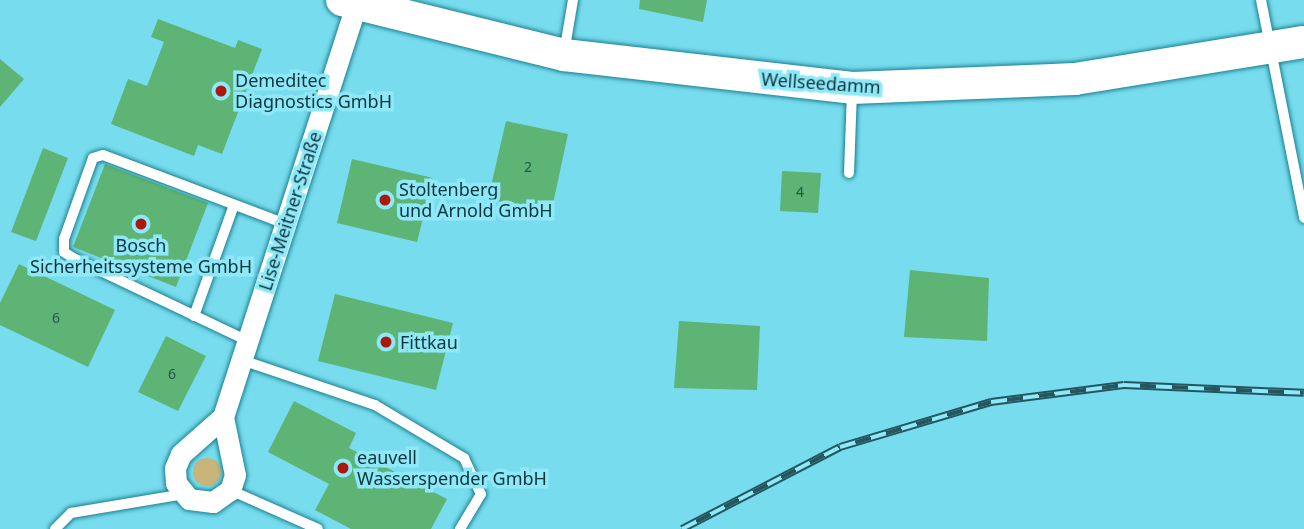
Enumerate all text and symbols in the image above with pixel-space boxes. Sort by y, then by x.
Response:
street label: Wellseedamm [761,68,881,98]
place label: Demeditec Diagnostics GmbH [235,70,392,112]
marker: Demeditec Diagnostics GmbH [213,83,229,99]
street label: Lise-Meitner-Straße [254,129,326,293]
house number: 2 [524,159,532,175]
place label: Stoltenberg und Arnold GmbH [399,179,553,222]
house number: 4 [796,184,804,200]
marker: Stoltenberg und Arnold GmbH [377,192,393,208]
marker: Bosch Sicherheitssysteme GmbH [133,216,149,232]
place label: Bosch Sicherheitssysteme GmbH [30,235,252,278]
house number: 6 [52,310,60,326]
place label: Fittkau [400,331,458,353]
marker: Fittkau [378,334,394,350]
house number: 6 [168,366,176,382]
place label: eauvell Wasserspender GmbH [357,447,547,490]
marker: eauvell Wasserspender GmbH [335,460,351,476]

